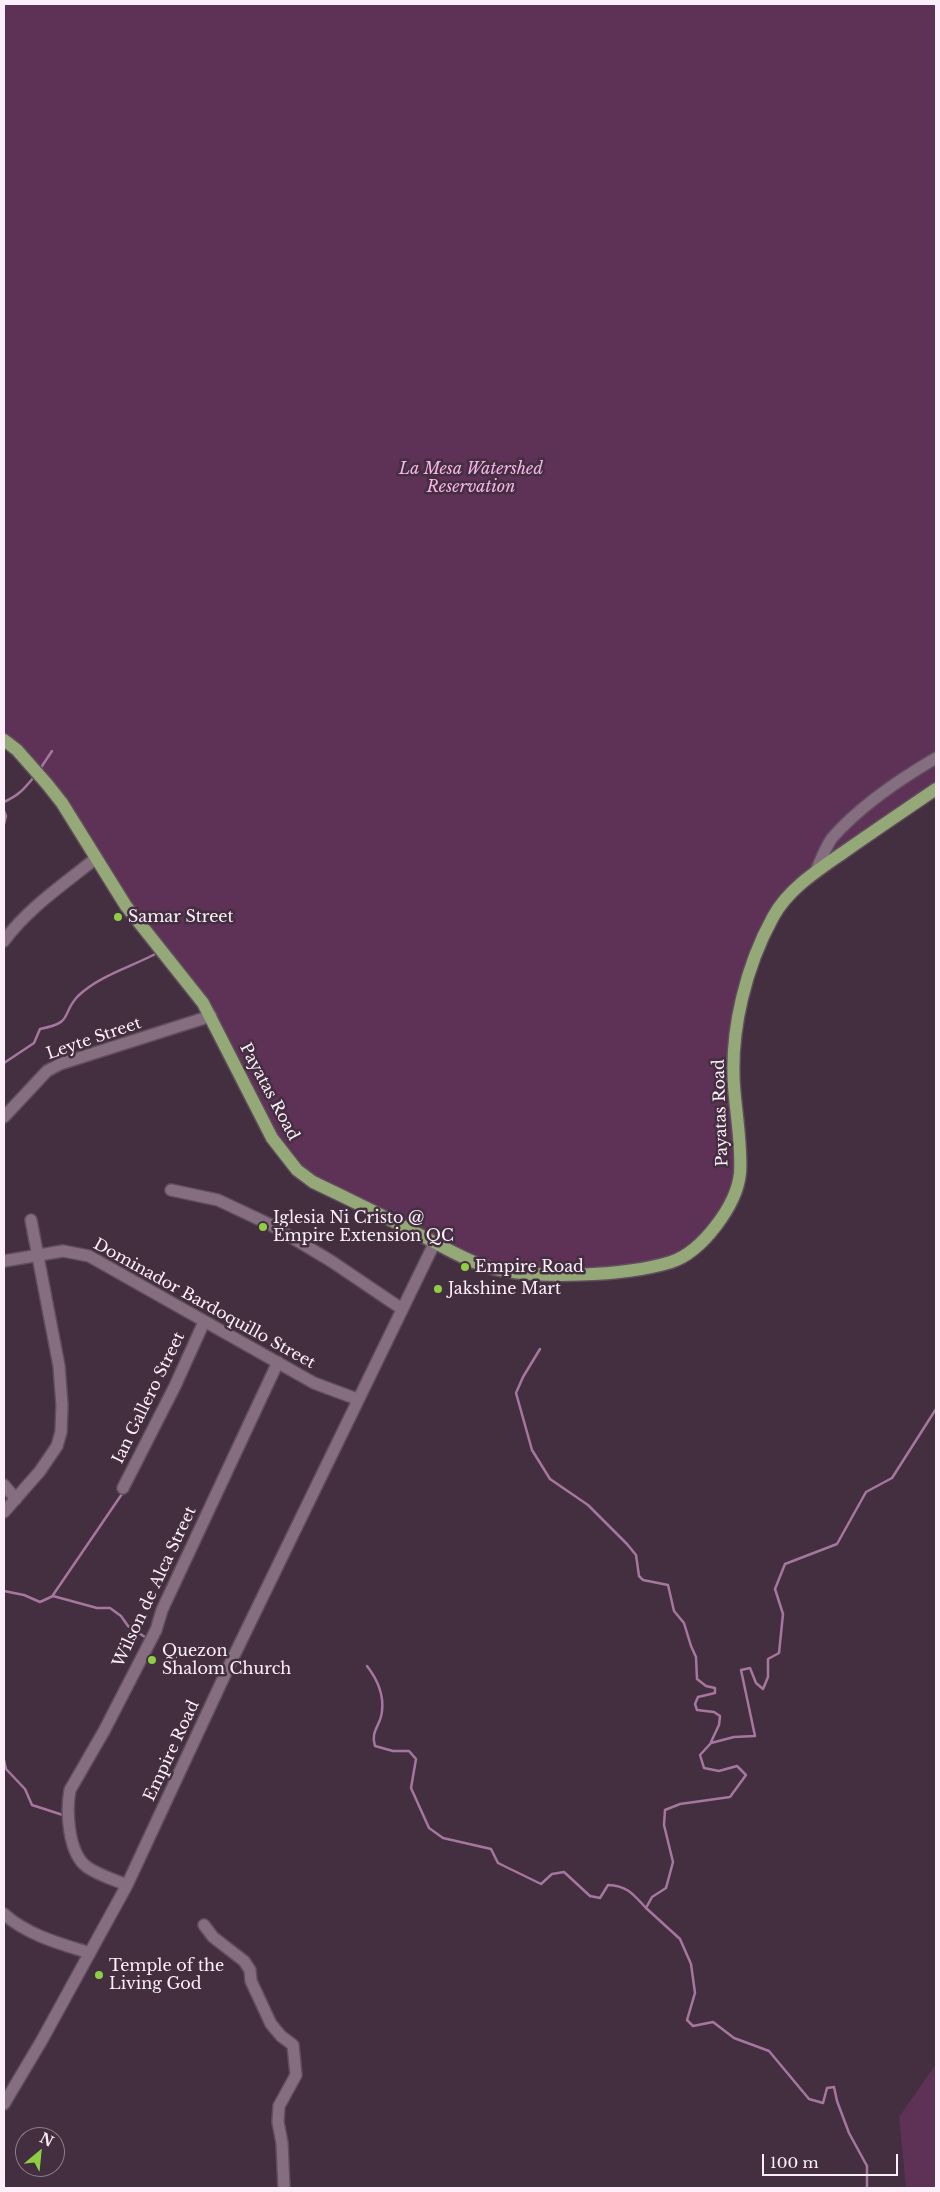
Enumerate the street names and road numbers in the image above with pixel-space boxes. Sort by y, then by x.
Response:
street label: Leyte Street [44,1014,144,1064]
street label: Payatas Road [235,1040,303,1144]
street label: Payatas Road [710,1059,732,1167]
street label: Dominador Bardoquillo Street [90,1235,318,1373]
street label: Ian Gallero Street [109,1329,189,1467]
street label: Wilson de Alca Street [109,1504,201,1670]
street label: Empire Road [140,1698,204,1804]

